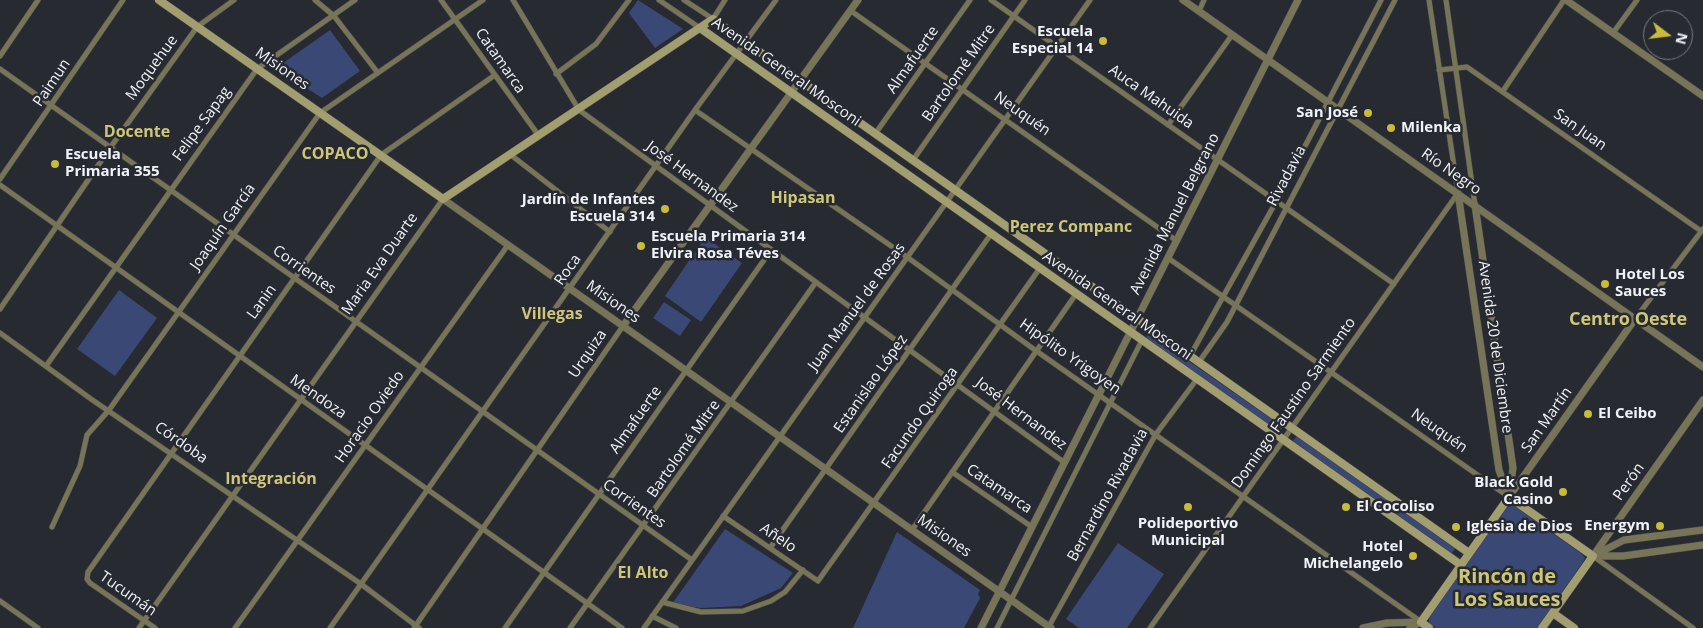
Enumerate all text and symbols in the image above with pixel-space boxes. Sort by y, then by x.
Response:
north arrow [1643,10,1693,60]
street label: Avenida General Mosconi [708,14,864,130]
street label: Bartolomé Mitre [919,21,999,125]
street label: Almafuerte [883,23,943,97]
place label: Escuela Especial 14 [1012,23,1093,58]
street label: Catamarca [471,25,529,97]
text: N [1671,31,1693,47]
street label: Moquehue [122,32,182,104]
marker: Escuela Especial 14 [1097,35,1109,47]
street label: Misiones [251,44,313,94]
street label: Paimun [30,56,74,110]
street label: Auca Mahuida [1105,61,1197,133]
street label: Felipe Sapag [169,83,235,165]
street label: Neuquén [990,88,1054,140]
place label: San José [1296,104,1358,122]
street label: San Juan [1550,105,1610,155]
marker: San José [1362,107,1374,119]
place label: Milenka [1401,119,1461,137]
district label: Docente [104,122,170,142]
marker: Milenka [1385,122,1397,134]
street label: Avenida Manuel Belgrano [1126,130,1224,298]
street label: José Hernandez [642,138,742,216]
street label: Rivadavia [1264,143,1310,209]
district label: COPACO [302,144,368,164]
street label: Río Negro [1418,145,1484,199]
place label: Escuela Primaria 355 [65,146,160,181]
marker: Escuela Primaria 355 [49,158,61,170]
street label: Joaquín García [187,180,259,274]
district label: Hipasan [770,188,836,208]
place label: Jardín de Infantes Escuela 314 [522,191,655,226]
marker: Jardín de Infantes Escuela 314 [659,203,671,215]
street label: Maria Eva Duarte [338,210,422,318]
district label: Perez Companc [1010,217,1132,237]
place label: Escuela Primaria 314 Elvira Rosa Téves [651,228,805,263]
marker: Escuela Primaria 314 Elvira Rosa Téves [635,240,647,252]
street label: Juan Manuel de Rosas [805,240,909,374]
street label: Corrientes [269,242,339,298]
street label: Avenida General Mosconi [1039,248,1195,364]
street label: Roca [551,251,585,289]
street label: Avenida 20 de Diciembre [1474,260,1516,434]
place label: Hotel Los Sauces [1615,266,1685,301]
street label: Misiones [582,277,644,327]
marker: Hotel Los Sauces [1599,278,1611,290]
street label: Lanin [243,281,281,323]
district label: Villegas [521,304,583,324]
district label: Centro Oeste [1569,309,1687,331]
street label: Domingo Faustino Sarmiento [1228,314,1360,492]
street label: Hipólito Yrigoyen [1016,315,1124,399]
street label: Urquiza [565,326,611,382]
street label: Estanislao López [830,331,912,437]
street label: Facundo Quiroga [878,364,962,472]
street label: Horacio Oviedo [332,368,408,466]
street label: Mendoza [286,371,350,423]
street label: José Hernandez [972,374,1070,454]
street label: Almafuerte [606,383,666,457]
street label: San Martín [1518,384,1576,456]
street label: Bartolomé Mitre [644,397,724,501]
street label: Neuquén [1407,405,1471,457]
place label: El Ceibo [1598,405,1657,423]
marker: El Ceibo [1582,408,1594,420]
street label: Córdoba [151,418,211,468]
street label: Bernardino Rivadavia [1064,425,1152,565]
street label: Catamarca [963,460,1035,518]
street label: Perón [1610,460,1648,504]
district label: Integración [225,469,317,489]
place label: Black Gold Casino [1474,474,1553,509]
street label: Corrientes [599,476,669,532]
marker: Black Gold Casino [1557,486,1569,498]
place label: El Cocoliso [1356,498,1435,516]
marker: Polideportivo Municipal [1182,501,1194,513]
marker: El Cocoliso [1340,501,1352,513]
street label: Misiones [913,511,975,561]
place label: Polideportivo Municipal [1138,515,1238,550]
place label: Energym [1584,517,1650,535]
place label: Iglesia de Dios [1466,518,1573,536]
street label: Añelo [756,519,800,557]
marker: Energym [1654,520,1666,532]
marker: Iglesia de Dios [1450,521,1462,533]
place label: Hotel Michelangelo [1303,538,1403,573]
marker: Hotel Michelangelo [1407,550,1419,562]
district label: El Alto [618,563,668,583]
district label: Rincón de Los Sauces [1453,565,1561,612]
street label: Tucumán [96,568,160,620]

